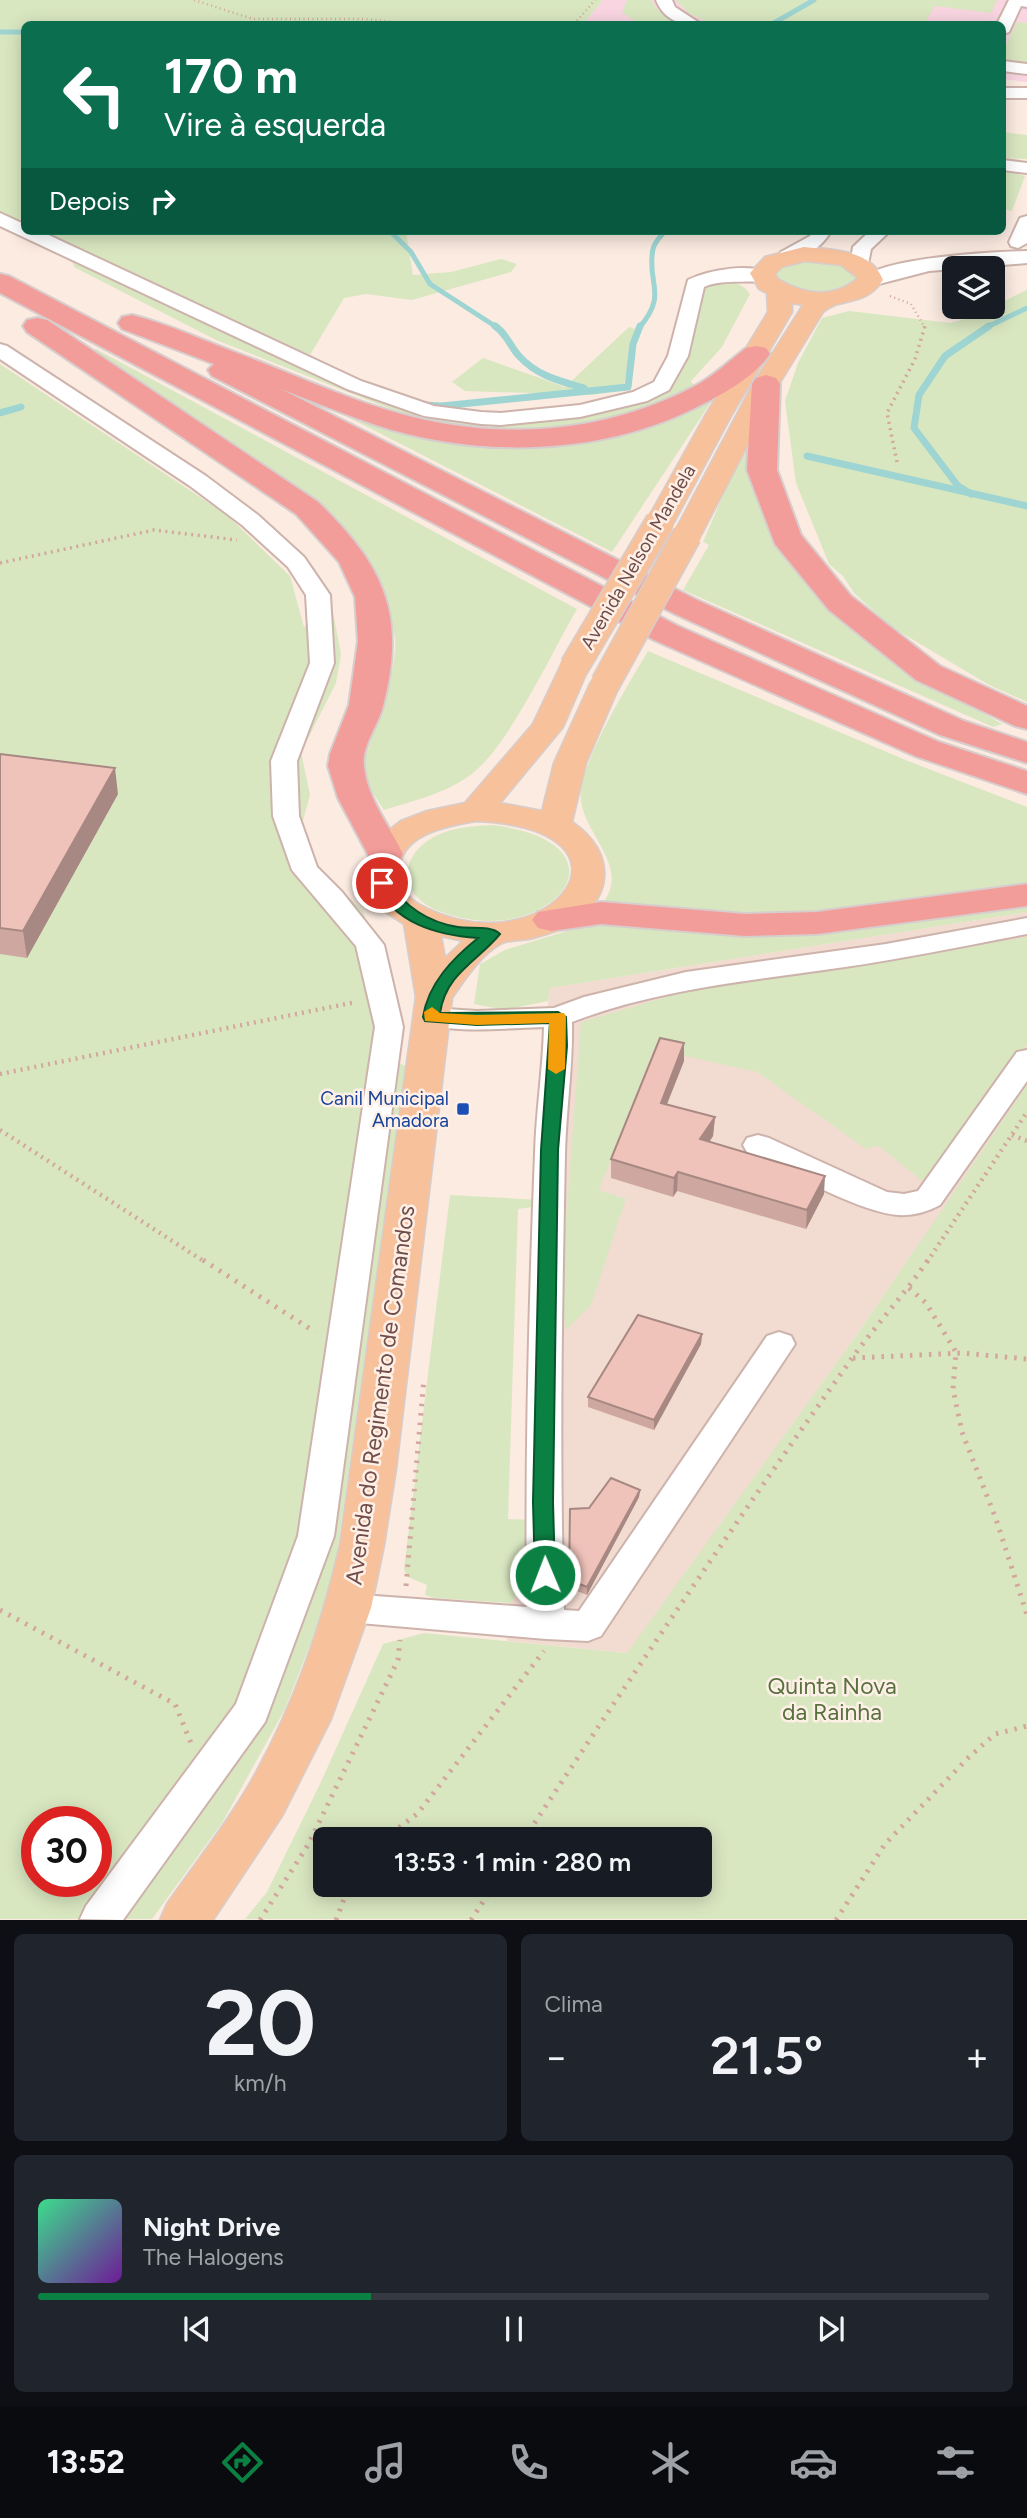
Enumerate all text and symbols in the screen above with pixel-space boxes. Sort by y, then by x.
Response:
text: 170 m [164,46,298,105]
icon: left [49,49,140,140]
text: Vire à esquerda [164,106,386,144]
icon: right [144,182,182,220]
text: Depois [49,185,130,217]
map controls [942,256,1005,319]
button: layers [942,256,1005,319]
street label: Avenida Nelson Mandela [576,461,700,653]
pin [352,853,412,913]
icon: arrive [363,864,401,902]
place label: Canil Municipal Amadora [320,1087,449,1132]
marker: Canil Municipal Amadora [455,1101,471,1117]
street label: Avenida do Regimento de Comandos [339,1203,421,1587]
position arrow [508,1538,582,1612]
park label: Quinta Nova da Rainha [767,1672,897,1726]
speed limit sign: 30 [21,1806,112,1897]
text: 13:53 · 1 min · 280 m [394,1846,631,1878]
text: 20 [204,1969,316,2078]
text: Clima [545,1990,603,2018]
text: 21.5° [710,2025,823,2087]
text: − [545,2034,568,2080]
text: + [965,2034,989,2080]
text: km/h [234,2069,287,2097]
text: Night Drive [143,2211,280,2243]
text: The Halogens [143,2243,284,2271]
icon: previous [178,2310,216,2348]
icon: pause [495,2310,533,2348]
icon: next [812,2310,850,2348]
icon: directions [218,2438,267,2487]
icon: music [361,2438,410,2487]
icon: phone [504,2438,553,2487]
icon: climate [646,2438,695,2487]
icon: car [789,2438,838,2487]
icon: filters [931,2438,980,2487]
text: 13:52 [47,2443,125,2481]

